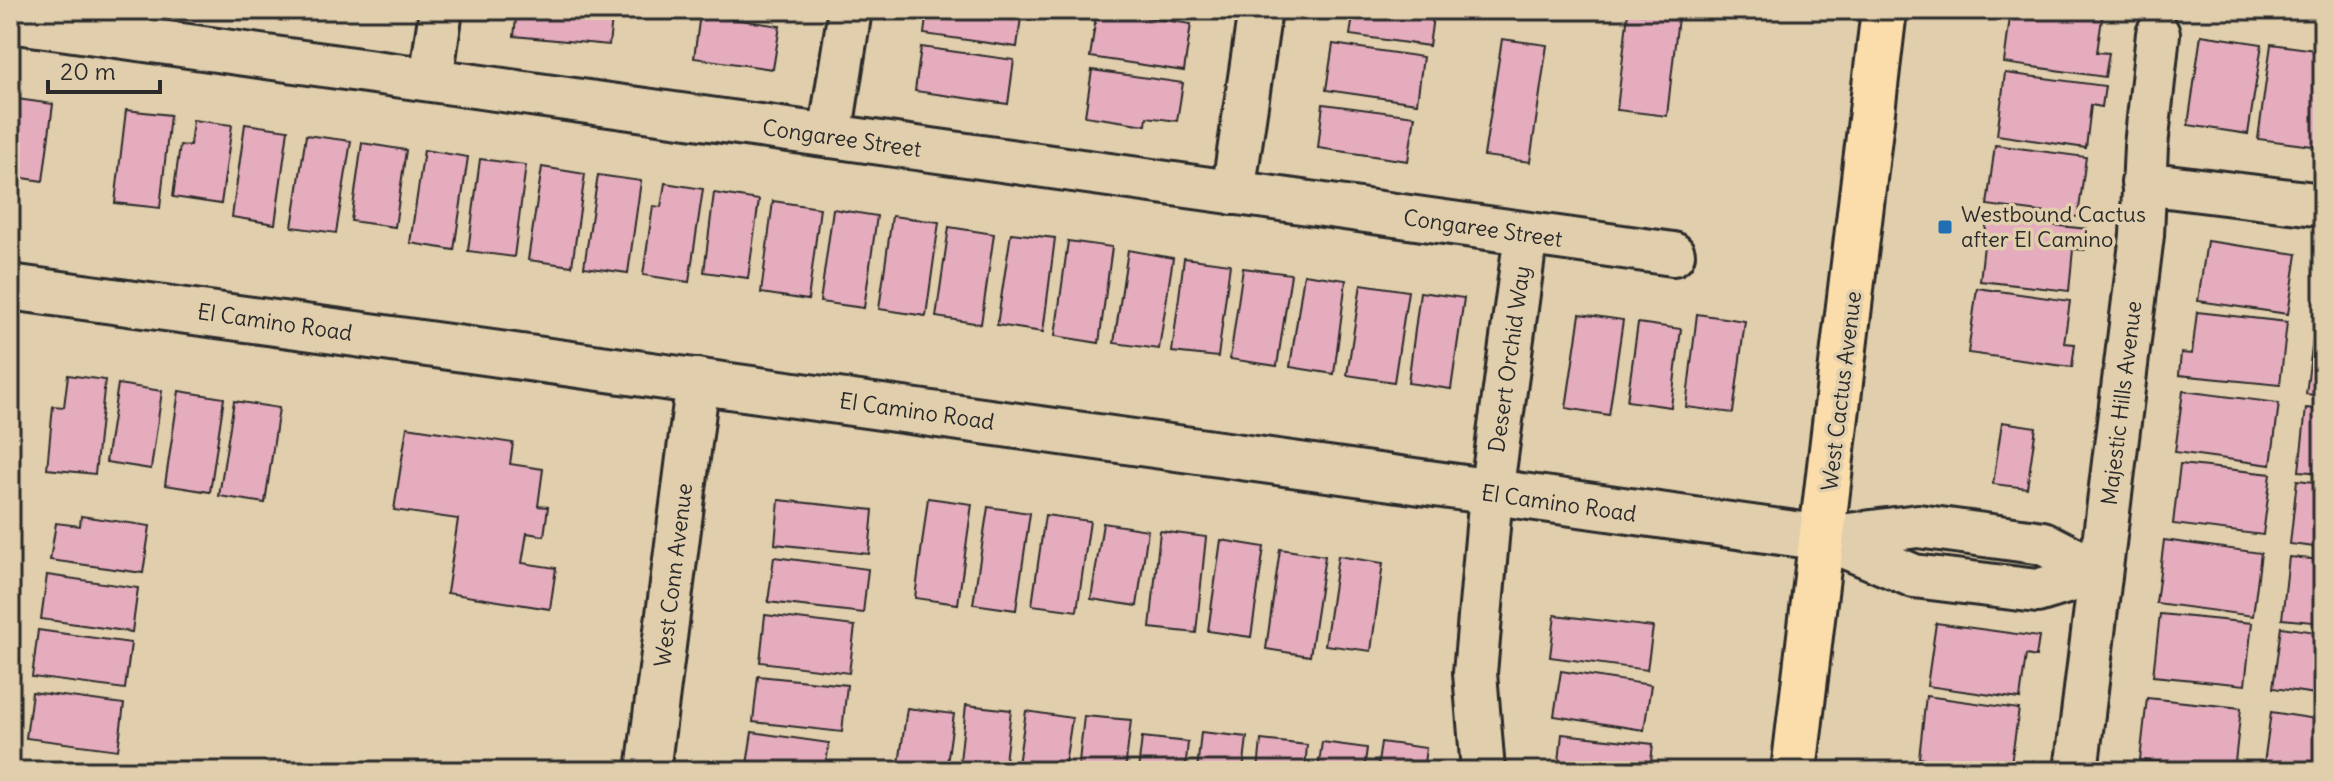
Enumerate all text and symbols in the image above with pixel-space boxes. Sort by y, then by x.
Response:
scale bar [48,44,160,94]
text: 20 m [60,56,116,86]
street label: Congaree Street [761,113,923,163]
place label: Westbound Cactus after El Camino [1961,200,2146,253]
street label: Congaree Street [1402,203,1564,253]
marker: Westbound Cactus after El Camino [1936,218,1954,236]
street label: Desert Orchid Way [1482,264,1536,454]
street label: West Cactus Avenue [1815,290,1867,492]
street label: El Camino Road [196,297,354,347]
street label: Majestic Hills Avenue [2095,299,2147,507]
street label: El Camino Road [838,386,996,436]
street label: El Camino Road [1480,478,1638,528]
street label: West Conn Avenue [648,482,698,668]

